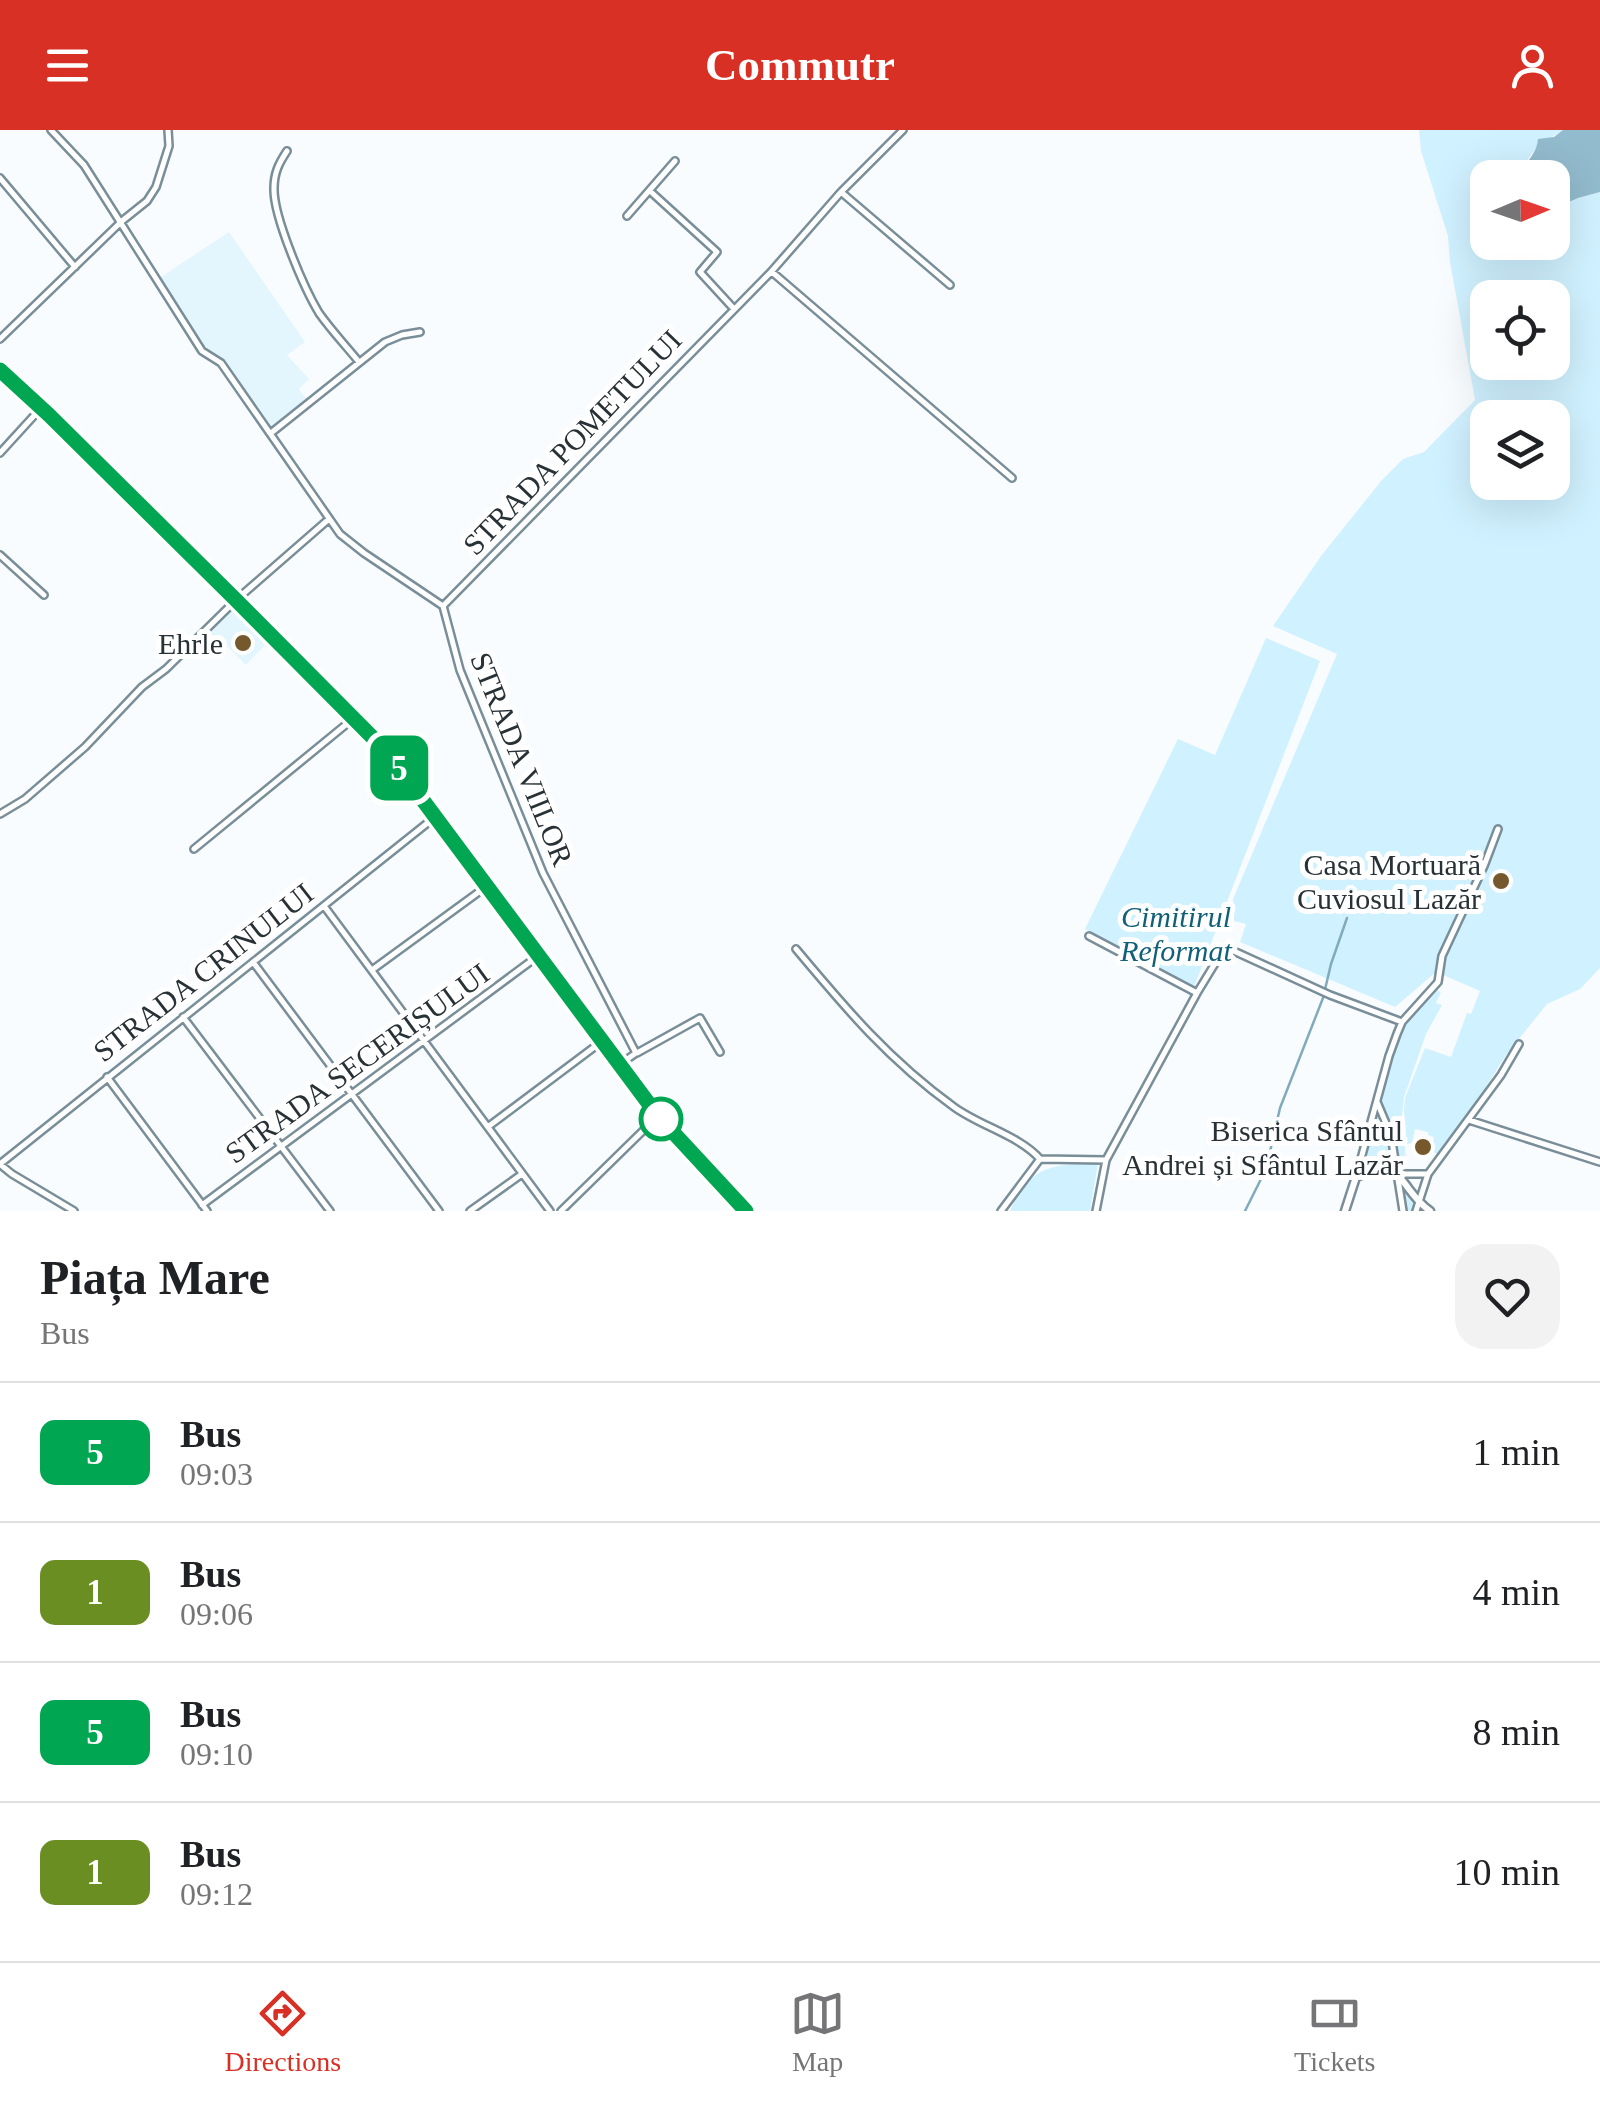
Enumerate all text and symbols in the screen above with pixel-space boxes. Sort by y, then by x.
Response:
icon: menu [40,38,95,93]
icon: person [1505,38,1560,93]
text: Commutr [705,40,895,90]
north arrow [1470,160,1570,260]
map controls [1470,160,1570,500]
button: locate [1470,280,1570,380]
street label: STRADA POMETULUI [456,323,688,561]
button: layers [1470,400,1570,500]
place label: Ehrle [158,627,223,660]
marker: Ehrle [232,632,254,654]
street label: STRADA VIILOR [464,648,580,870]
line badge: 5 [366,736,432,800]
text: 5 [390,749,408,788]
place label: Casa Mortuară Cuviosul Lazăr [1297,848,1481,915]
marker: Casa Mortuară Cuviosul Lazăr [1490,870,1512,892]
street label: STRADA CRINULUI [87,876,319,1068]
park label: Cimitirul Reformat [1119,900,1232,967]
street label: STRADA SECERIȘULUI [219,956,495,1170]
unlabelled marker [640,1098,682,1140]
place label: Biserica Sfântul Andrei și Sfântul Lazăr [1122,1114,1403,1181]
marker: Biserica Sfântul Andrei și Sfântul Lazăr [1412,1136,1434,1158]
button: heart [1455,1244,1560,1349]
text: Piața Mare [40,1251,270,1304]
text: Bus [40,1315,90,1351]
text: Bus [180,1413,241,1455]
text: 1 min [1472,1431,1560,1473]
text: 5 [86,1433,104,1472]
text: 09:03 [180,1456,253,1492]
text: Bus [180,1553,241,1595]
text: 4 min [1472,1571,1560,1613]
text: 1 [86,1573,104,1612]
text: 09:06 [180,1596,253,1632]
text: Bus [180,1693,241,1735]
text: 8 min [1472,1711,1560,1753]
text: 5 [86,1713,104,1752]
text: 09:10 [180,1736,253,1772]
text: Bus [180,1833,241,1875]
text: 10 min [1453,1851,1560,1893]
text: 1 [86,1853,104,1892]
text: 09:12 [180,1876,253,1912]
tab: Directions [224,1986,341,2078]
tab: Map [790,1986,845,2078]
tab: Tickets [1294,1986,1376,2078]

